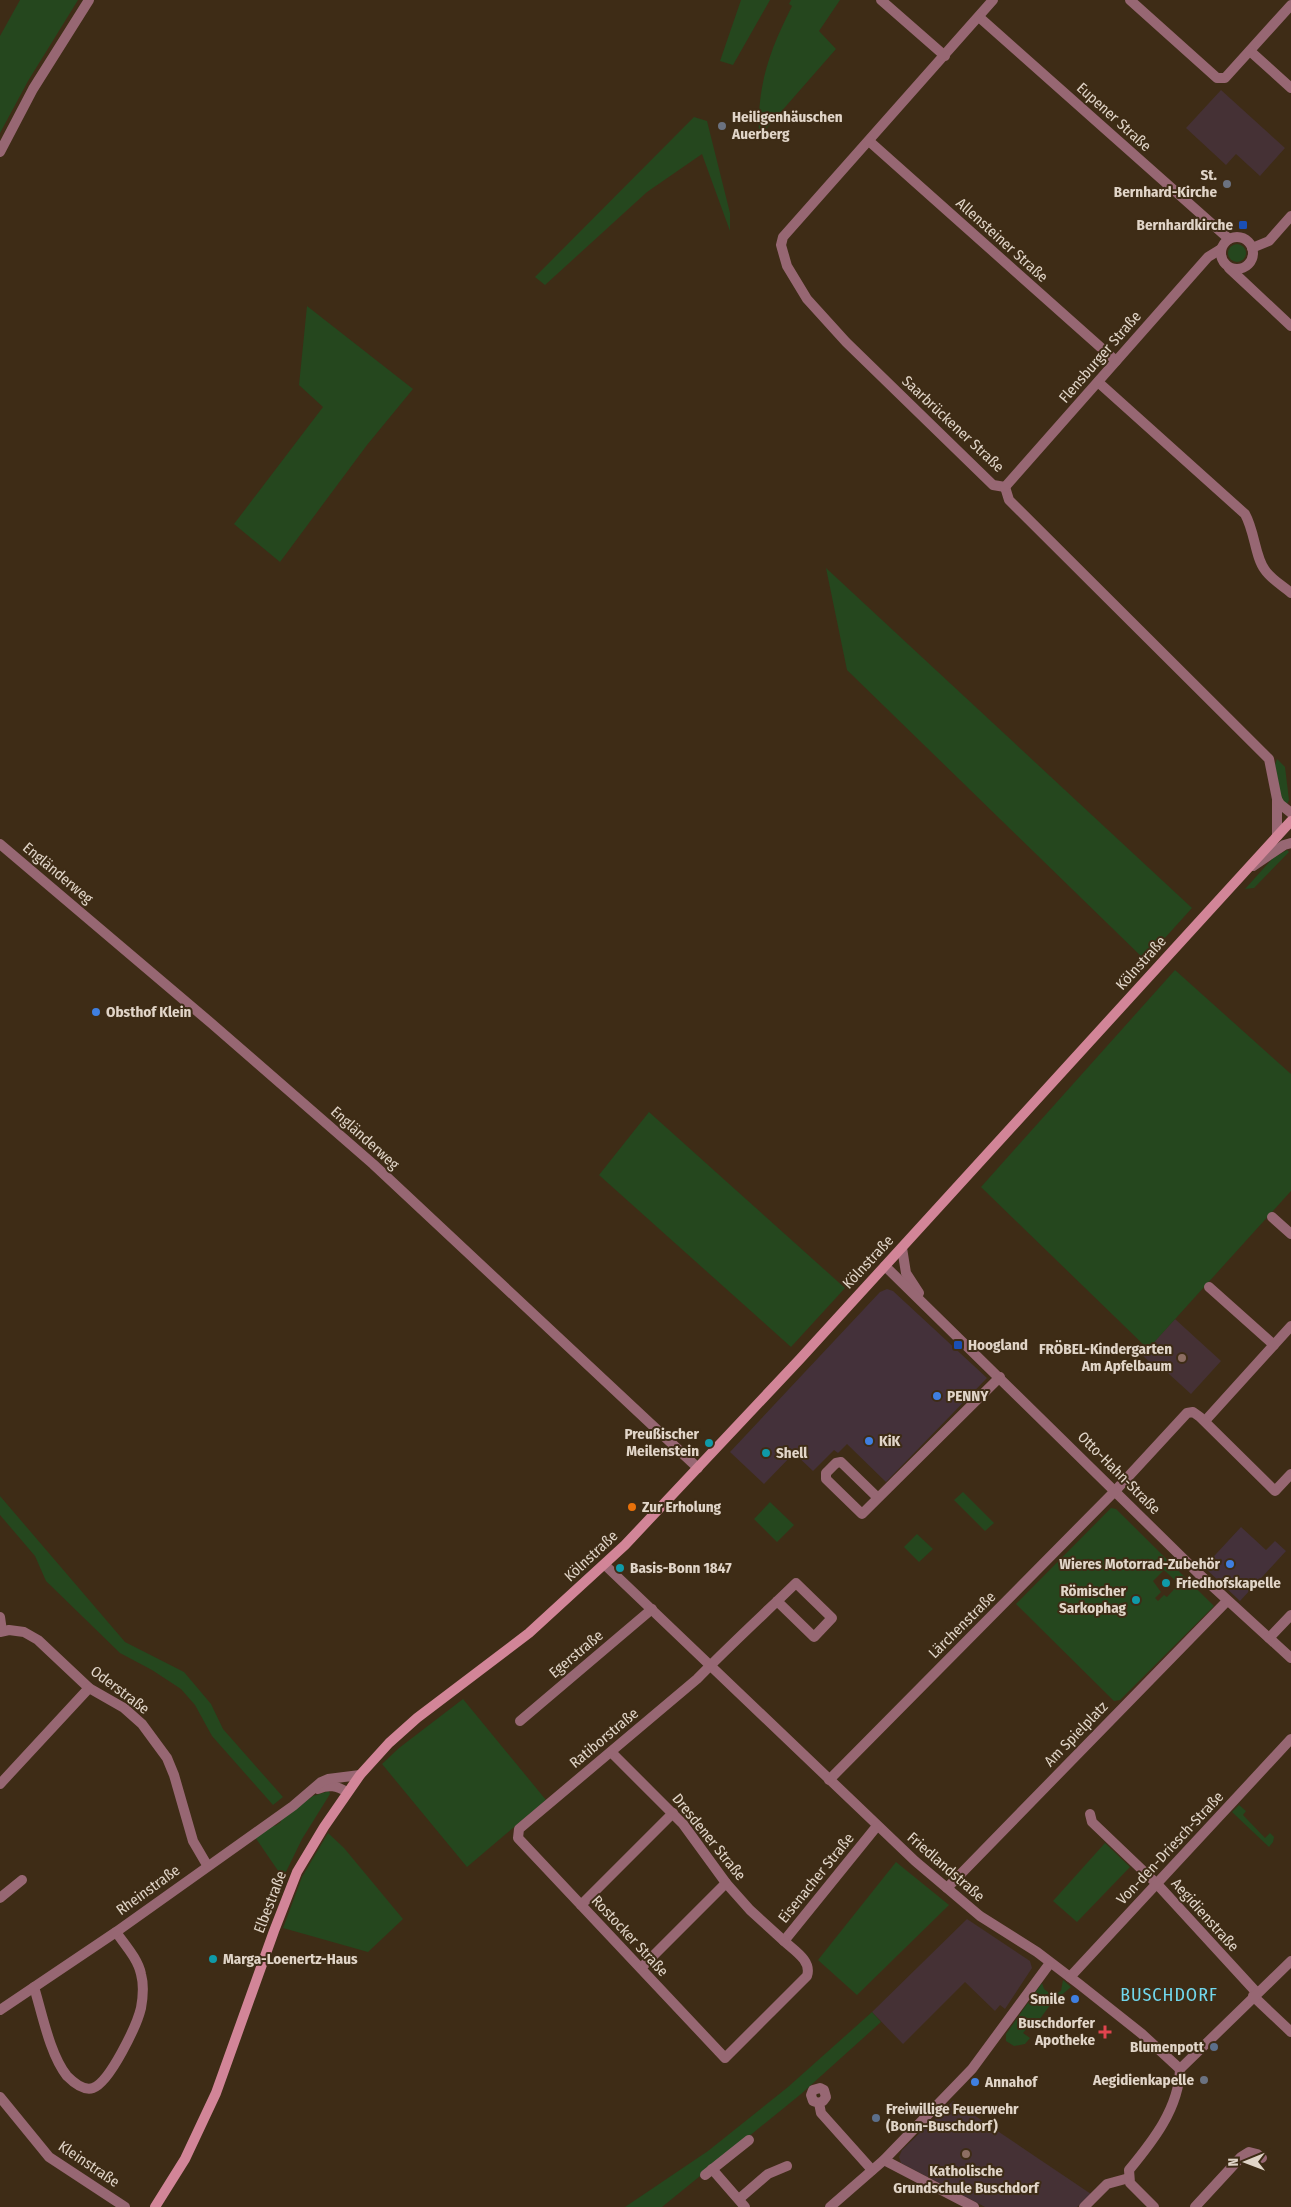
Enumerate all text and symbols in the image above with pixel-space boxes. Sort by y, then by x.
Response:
street label: Eupener Straße [1073,79,1155,155]
place label: Heiligenhäuschen Auerberg [731,108,843,143]
marker: Heiligenhäuschen Auerberg [716,120,728,132]
place label: St. Bernhard-Kirche [1114,166,1218,201]
marker: St. Bernhard-Kirche [1221,178,1233,190]
street label: Allensteiner Straße [952,194,1052,286]
place label: Bernhardkirche [1137,216,1233,234]
marker: Bernhardkirche [1237,219,1249,231]
street label: Flensburger Straße [1055,307,1145,407]
street label: Saarbrückener Straße [898,372,1008,476]
street label: Engländerweg [19,838,97,908]
street label: Kölnstraße [1112,932,1170,994]
place label: Obsthof Klein [106,1003,192,1021]
marker: Obsthof Klein [90,1006,102,1018]
street label: Engländerweg [327,1103,403,1173]
street label: Kölnstraße [839,1232,897,1292]
place label: Hoogland [968,1336,1028,1354]
marker: Hoogland [952,1339,964,1351]
place label: FRÖBEL-Kindergarten Am Apfelbaum [1039,1340,1172,1375]
marker: FRÖBEL-Kindergarten Am Apfelbaum [1176,1352,1188,1364]
place label: PENNY [947,1387,989,1405]
marker: PENNY [931,1390,943,1402]
place label: Preußischer Meilenstein [624,1425,699,1460]
street label: Otto-Hahn-Straße [1074,1428,1164,1518]
place label: KiK [879,1432,901,1450]
marker: KiK [863,1435,875,1447]
marker: Preußischer Meilenstein [703,1437,715,1449]
place label: Shell [776,1444,808,1462]
marker: Shell [760,1447,772,1459]
place label: Zur Erholung [642,1498,722,1516]
marker: Zur Erholung [626,1501,638,1513]
street label: Kölnstraße [561,1527,621,1585]
place label: Wieres Motorrad-Zubehör [1059,1555,1221,1573]
marker: Wieres Motorrad-Zubehör [1224,1558,1236,1570]
place label: Basis-Bonn 1847 [630,1559,732,1577]
marker: Basis-Bonn 1847 [614,1562,626,1574]
place label: Friedhofskapelle [1176,1574,1281,1592]
marker: Friedhofskapelle [1160,1577,1172,1589]
place label: Römischer Sarkophag [1059,1582,1127,1617]
street label: Lärchenstraße [925,1588,999,1662]
marker: Römischer Sarkophag [1130,1594,1142,1606]
street label: Egerstraße [545,1626,607,1682]
street label: Oderstraße [87,1662,153,1718]
street label: Am Spielplatz [1040,1698,1112,1770]
street label: Ratiborstraße [566,1704,642,1772]
street label: Von-den-Driesch-Straße [1113,1788,1227,1908]
street label: Dresdener Straße [668,1790,750,1884]
street label: Eisenacher Straße [774,1829,858,1927]
street label: Friedlandstraße [904,1829,988,1905]
street label: Rheinstraße [113,1861,183,1919]
street label: Elbestraße [250,1868,290,1936]
street label: Aegidienstraße [1167,1875,1243,1955]
street label: Rostocker Straße [588,1892,672,1980]
place label: Marga-Loenertz-Haus [223,1950,358,1968]
marker: Marga-Loenertz-Haus [207,1953,219,1965]
district label: BUSCHDORF [1120,1984,1218,2006]
place label: Smile [1030,1990,1065,2008]
marker: Smile [1069,1993,1081,2005]
place label: Buschdorfer Apotheke [1018,2014,1096,2049]
marker: Buschdorfer Apotheke [1099,2026,1111,2038]
place label: Blumenpott [1130,2038,1205,2056]
marker: Blumenpott [1208,2041,1220,2053]
place label: Aegidienkapelle [1092,2071,1194,2089]
place label: Annahof [984,2073,1038,2091]
marker: Aegidienkapelle [1198,2074,1210,2086]
marker: Annahof [969,2076,981,2088]
place label: Freiwillige Feuerwehr (Bonn-Buschdorf) [886,2100,1019,2135]
marker: Freiwillige Feuerwehr (Bonn-Buschdorf) [870,2112,882,2124]
street label: Kleinstraße [55,2137,123,2191]
north arrow [1221,2137,1271,2187]
marker: Katholische Grundschule Buschdorf [960,2148,972,2160]
text: N [1225,2158,1242,2167]
place label: Katholische Grundschule Buschdorf [893,2162,1040,2197]

